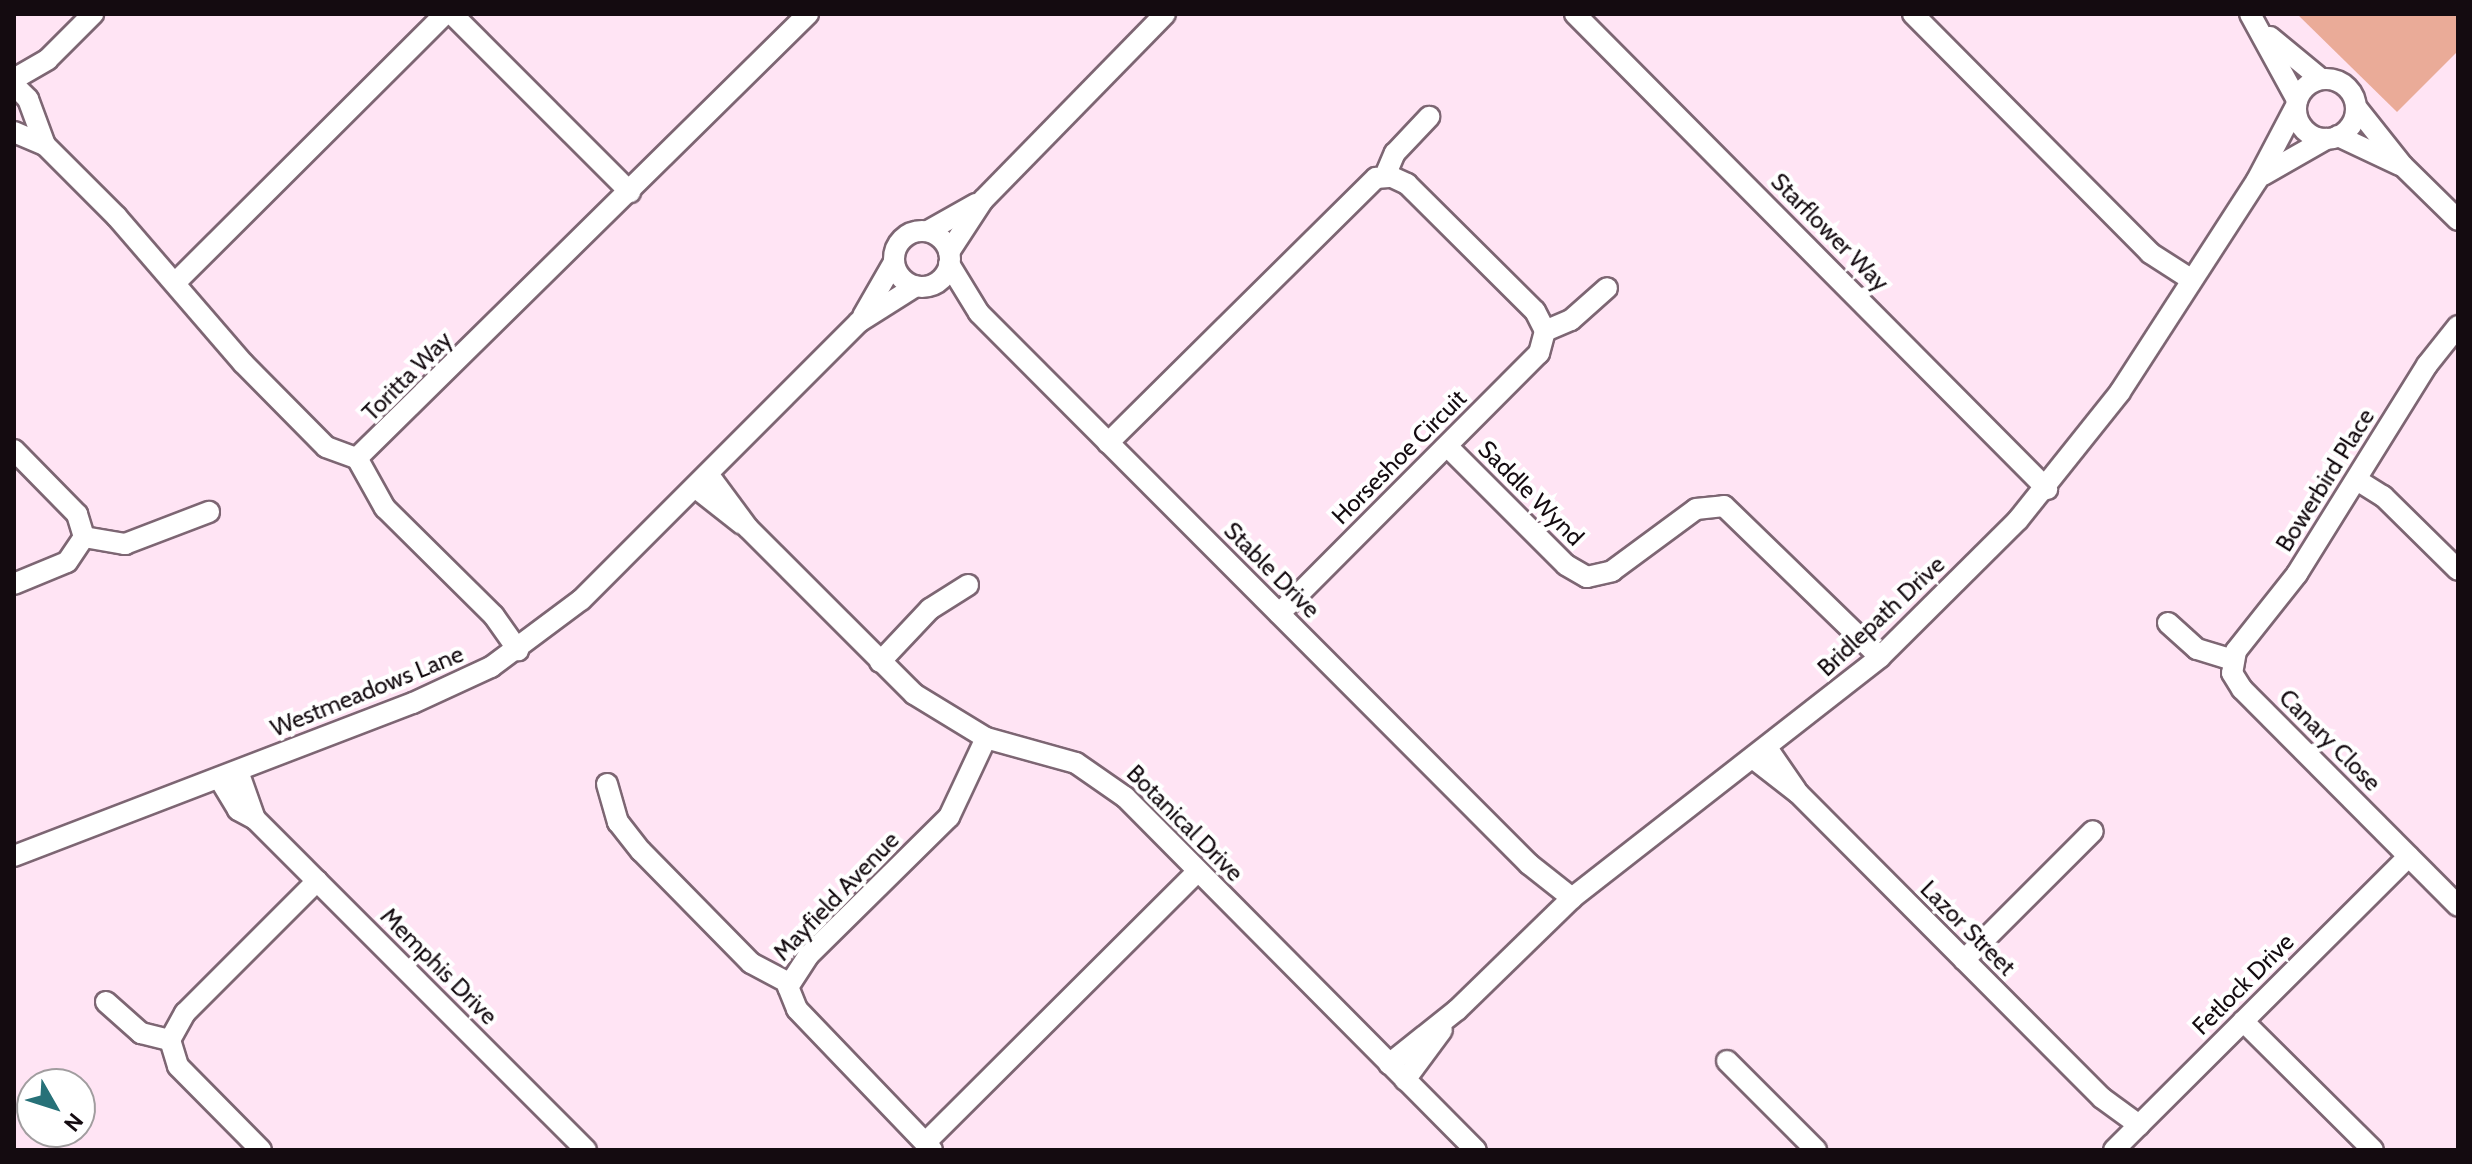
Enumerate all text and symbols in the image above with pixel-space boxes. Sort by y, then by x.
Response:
street label: Starflower Way [1765,167,1895,297]
street label: Toritta Way [356,325,458,427]
street label: Horseshoe Circuit [1326,384,1472,530]
street label: Bowerbird Place [2270,403,2380,557]
street label: Saddle Wynd [1472,434,1590,552]
street label: Stable Drive [1218,516,1326,624]
street label: Bridlepath Drive [1812,550,1950,682]
street label: Westmeadows Lane [266,639,468,743]
street label: Canary Close [2273,683,2387,797]
street label: Botanical Drive [1121,759,1249,887]
street label: Mayfield Avenue [767,826,905,966]
street label: Lazor Street [1915,875,2021,981]
street label: Memphis Drive [375,902,503,1030]
street label: Fetlock Drive [2186,927,2300,1041]
north arrow [16,1068,96,1148]
text: N [58,1108,89,1137]

